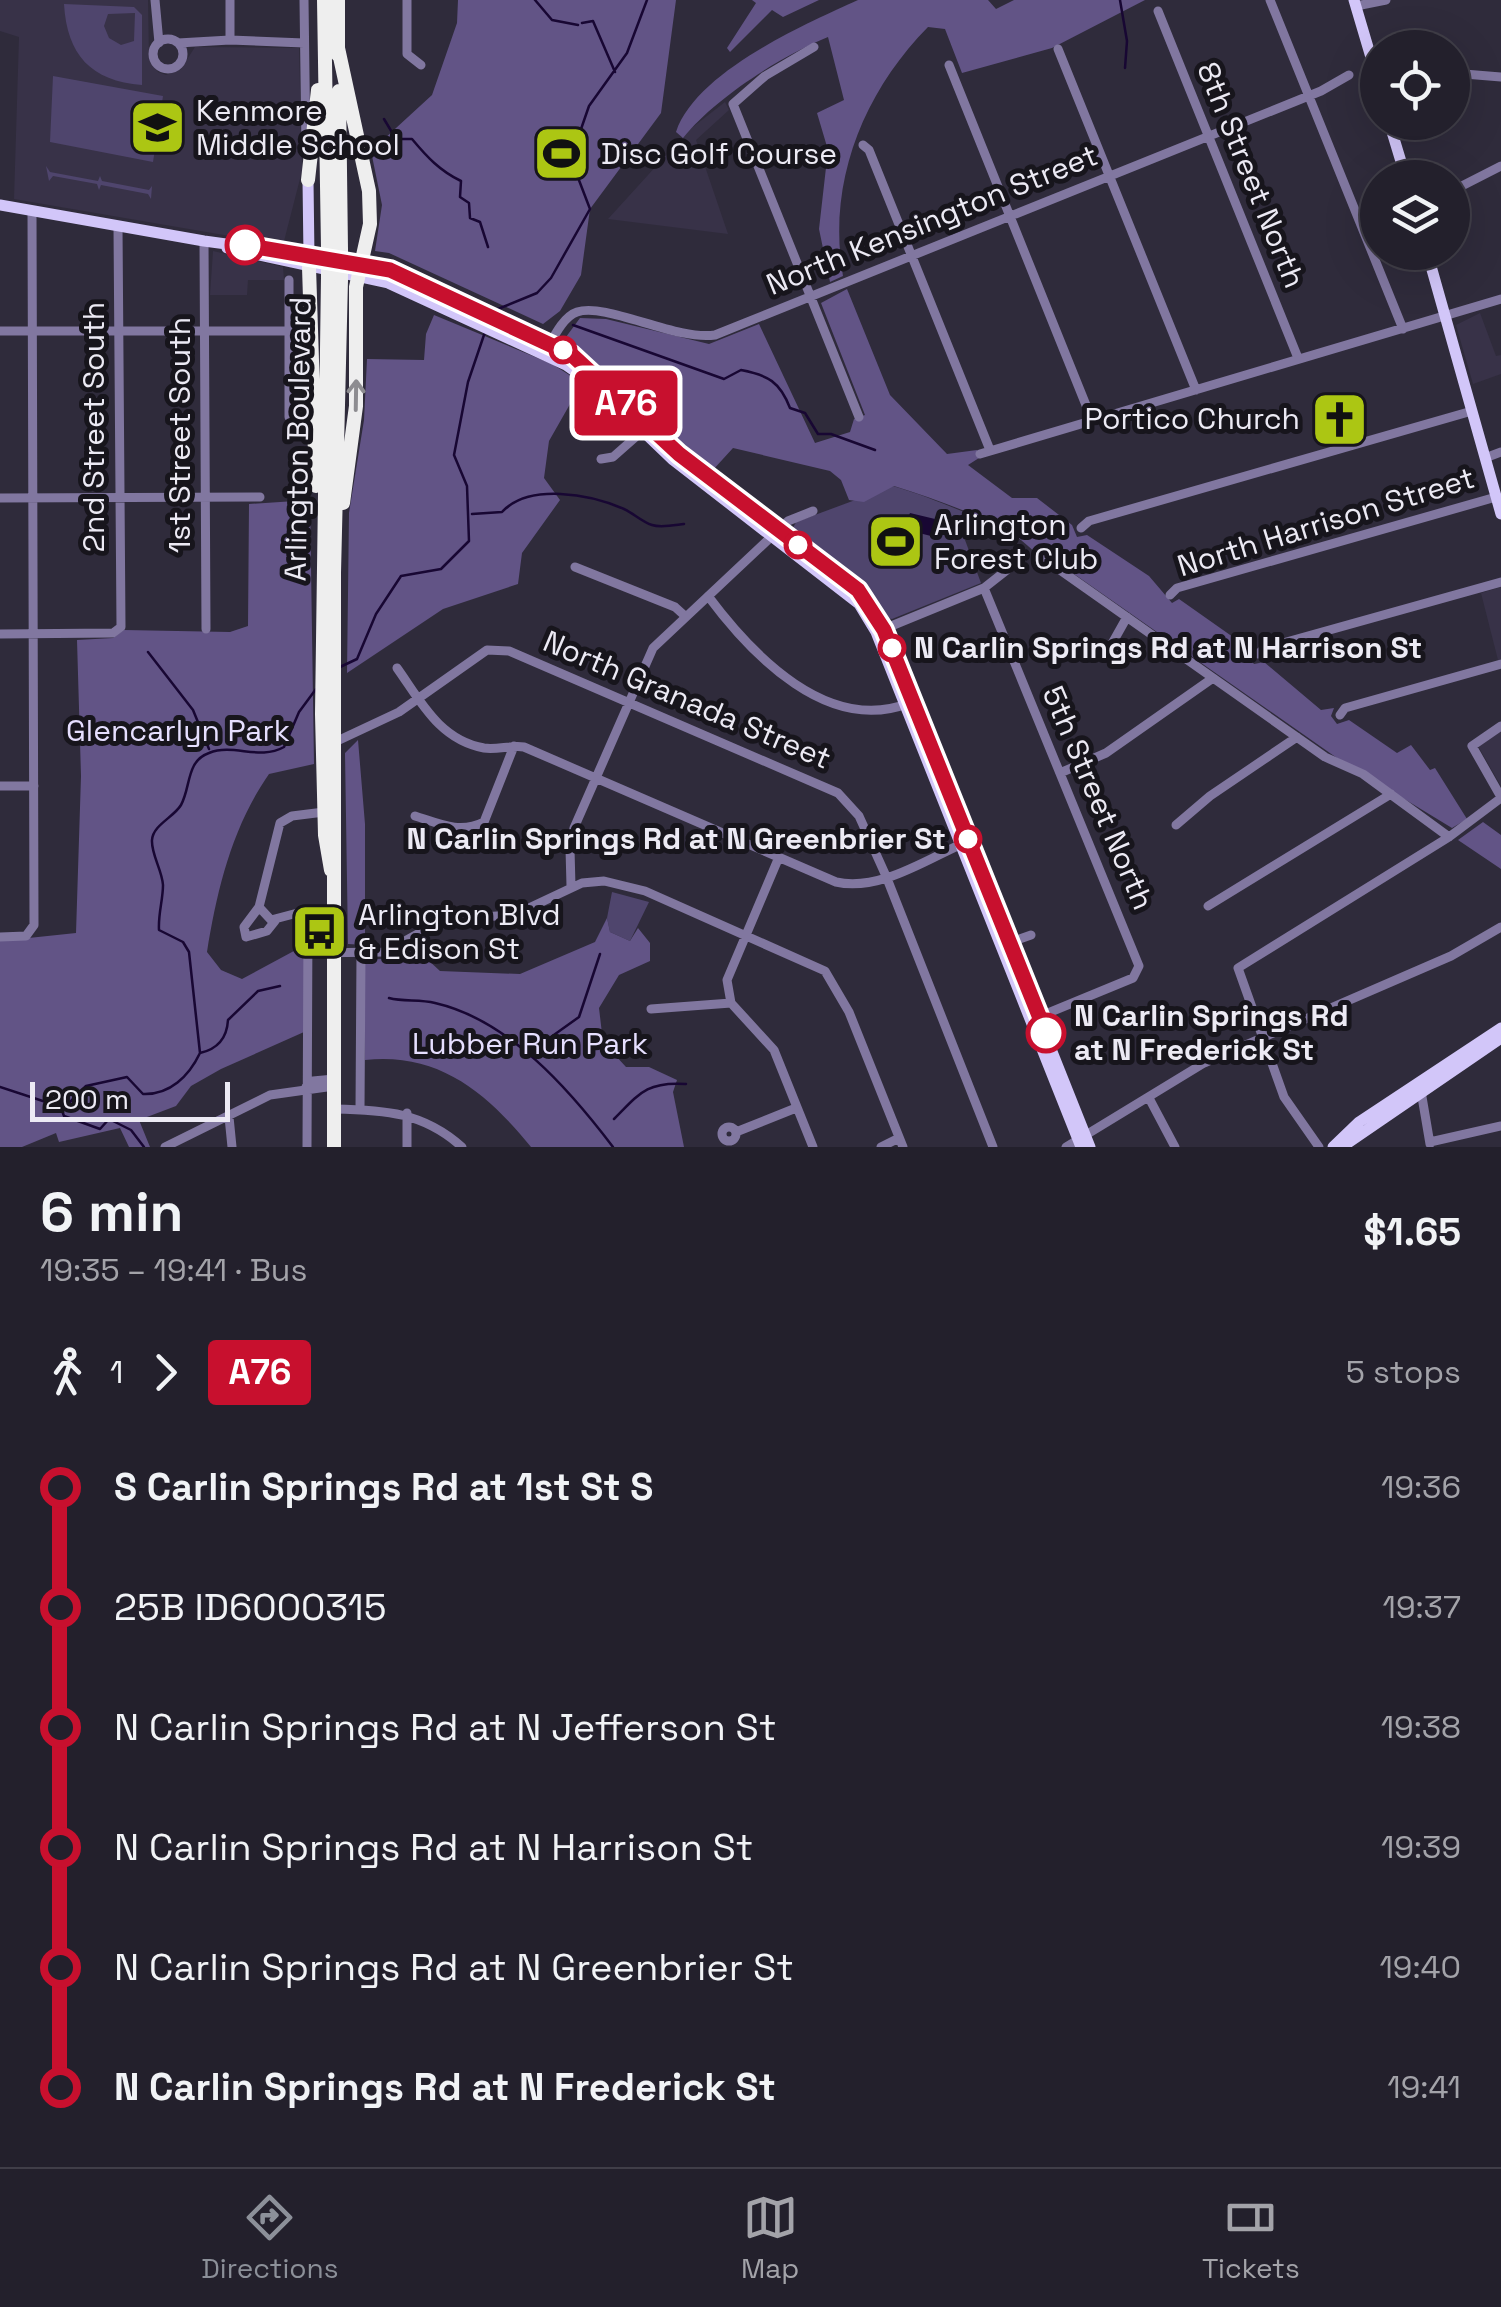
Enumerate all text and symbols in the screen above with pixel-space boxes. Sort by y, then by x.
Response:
map controls [1360,30,1470,270]
button: locate [1360,30,1470,140]
street label: 8th Street North [1188,56,1314,293]
place label: Kenmore Middle School [196,91,400,164]
school or university icon: Kenmore Middle School [127,98,187,158]
sports icon: Disc Golf Course [532,124,592,184]
place label: Disc Golf Course [601,134,837,173]
street label: North Kensington Street [760,135,1103,304]
button: layers [1360,160,1470,270]
unlabelled marker [226,226,264,264]
street label: Arlington Boulevard [276,296,319,582]
street label: 2nd Street South [74,302,113,552]
street label: 1st Street South [160,317,199,553]
unlabelled marker [550,337,576,363]
line badge: A76 [568,370,684,436]
one-way arrow [346,380,366,412]
text: A76 [594,381,658,425]
church icon: Portico Church [1309,389,1369,449]
place label: Portico Church [1084,399,1300,438]
street label: North Harrison Street [1173,458,1479,585]
place label: Arlington Forest Club [934,505,1098,578]
sports icon: Arlington Forest Club [865,512,925,572]
unlabelled marker [785,532,811,558]
street label: North Granada Street [537,621,837,778]
place label: N Carlin Springs Rd at N Harrison St [914,628,1422,667]
marker: N Carlin Springs Rd at N Harrison St [879,635,905,661]
street label: 5th Street North [1034,680,1163,916]
park label: Glencarlyn Park [66,711,290,750]
place label: N Carlin Springs Rd at N Greenbrier St [407,819,946,858]
marker: N Carlin Springs Rd at N Greenbrier St [955,826,981,852]
place label: Arlington Blvd & Edison St [358,895,561,968]
bus stop icon: Arlington Blvd & Edison St [289,902,349,962]
place label: N Carlin Springs Rd at N Frederick St [1074,996,1349,1069]
marker: N Carlin Springs Rd at N Frederick St [1027,1014,1065,1052]
park label: Lubber Run Park [412,1024,648,1063]
scale bar [30,1077,230,1122]
text: 200 m [45,1081,129,1117]
text: 6 min [40,1177,183,1247]
text: $1.65 [1364,1208,1461,1256]
text: 19:35 – 19:41 · Bus [40,1250,307,1290]
icon: walk [40,1345,95,1400]
icon: forward [138,1345,193,1400]
text: A76 [228,1350,291,1394]
text: 1 [110,1352,123,1392]
text: 5 stops [1346,1352,1461,1392]
text: S Carlin Springs Rd at 1st St S [114,1463,653,1511]
text: 19:36 [1381,1467,1461,1507]
text: 25B ID6000315 [114,1583,386,1631]
text: 19:37 [1383,1587,1461,1627]
text: N Carlin Springs Rd at N Jefferson St [114,1703,776,1751]
text: 19:38 [1381,1707,1461,1747]
text: N Carlin Springs Rd at N Harrison St [114,1823,753,1871]
text: 19:39 [1381,1827,1461,1867]
text: N Carlin Springs Rd at N Greenbrier St [114,1943,794,1991]
text: 19:40 [1379,1947,1461,1987]
text: N Carlin Springs Rd at N Frederick St [114,2063,776,2111]
text: 19:41 [1387,2067,1461,2107]
tab: Directions [201,2190,338,2286]
tab: Map [741,2190,799,2286]
tab: Tickets [1202,2190,1300,2286]

